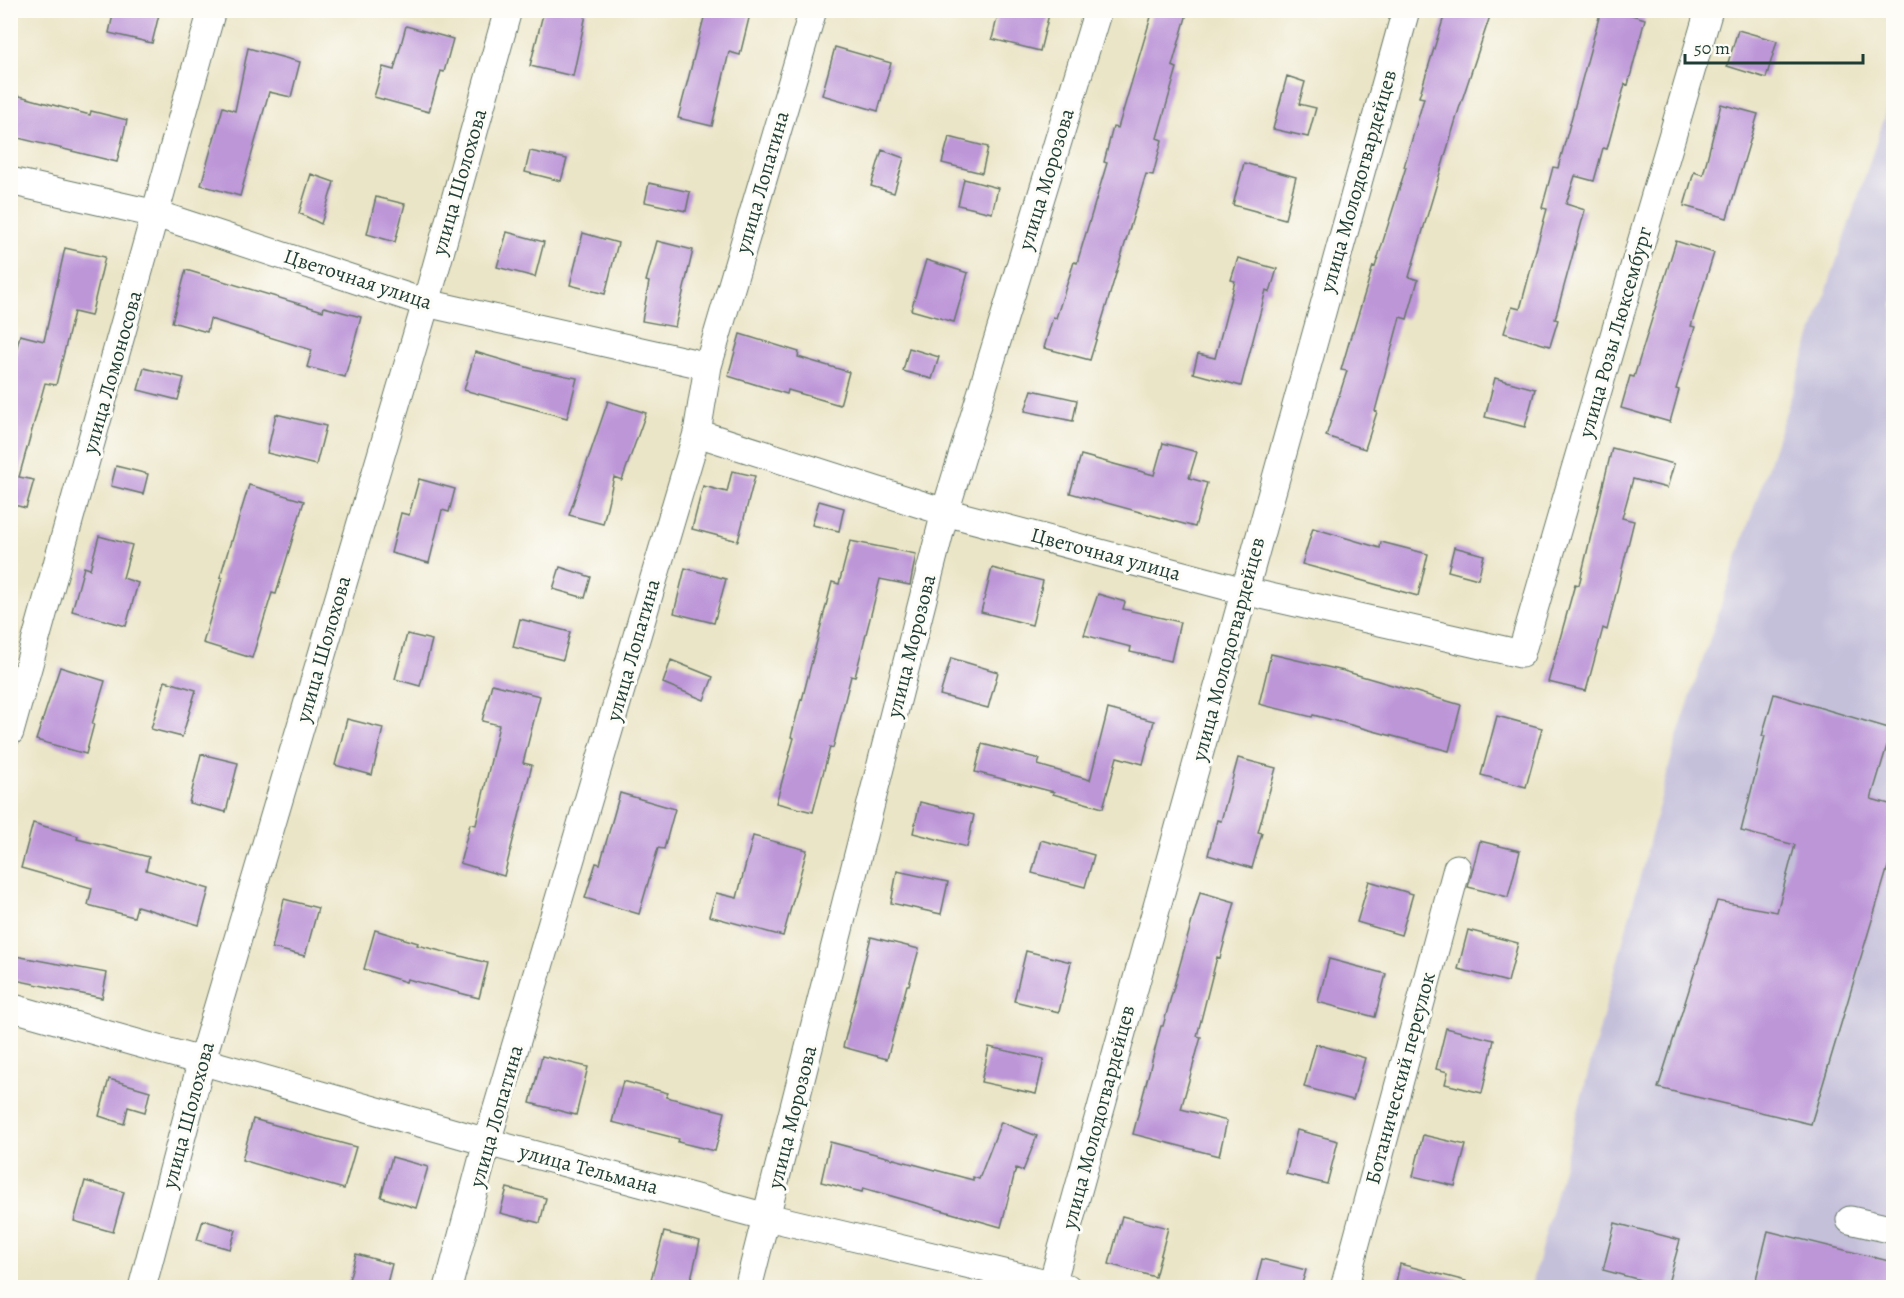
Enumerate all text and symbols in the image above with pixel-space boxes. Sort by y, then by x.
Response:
scale bar [1685,27,1864,65]
text: 50 m [1694,36,1730,60]
street label: улица Молодогвардейцев [1312,66,1403,297]
street label: улица Морозова [1011,104,1081,254]
street label: улица Шолохова [424,105,493,259]
street label: улица Лопатина [728,107,796,257]
street label: улица Розы Люксембург [1571,223,1659,442]
street label: Цветочная улица [280,242,436,316]
street label: улица Ломоносова [75,287,149,458]
street label: Цветочная улица [1028,521,1184,588]
street label: улица Молодогвардейцев [1184,534,1271,765]
street label: улица Морозова [879,571,942,722]
street label: улица Шолохова [288,572,357,726]
street label: улица Лопатина [599,575,667,725]
street label: Ботанический переулок [1358,969,1442,1187]
street label: улица Молодогвардейцев [1054,1002,1141,1233]
street label: улица Шолохова [155,1038,221,1193]
street label: улица Лопатина [462,1041,530,1191]
street label: улица Морозова [760,1042,823,1193]
street label: улица Тельмана [515,1137,662,1201]

